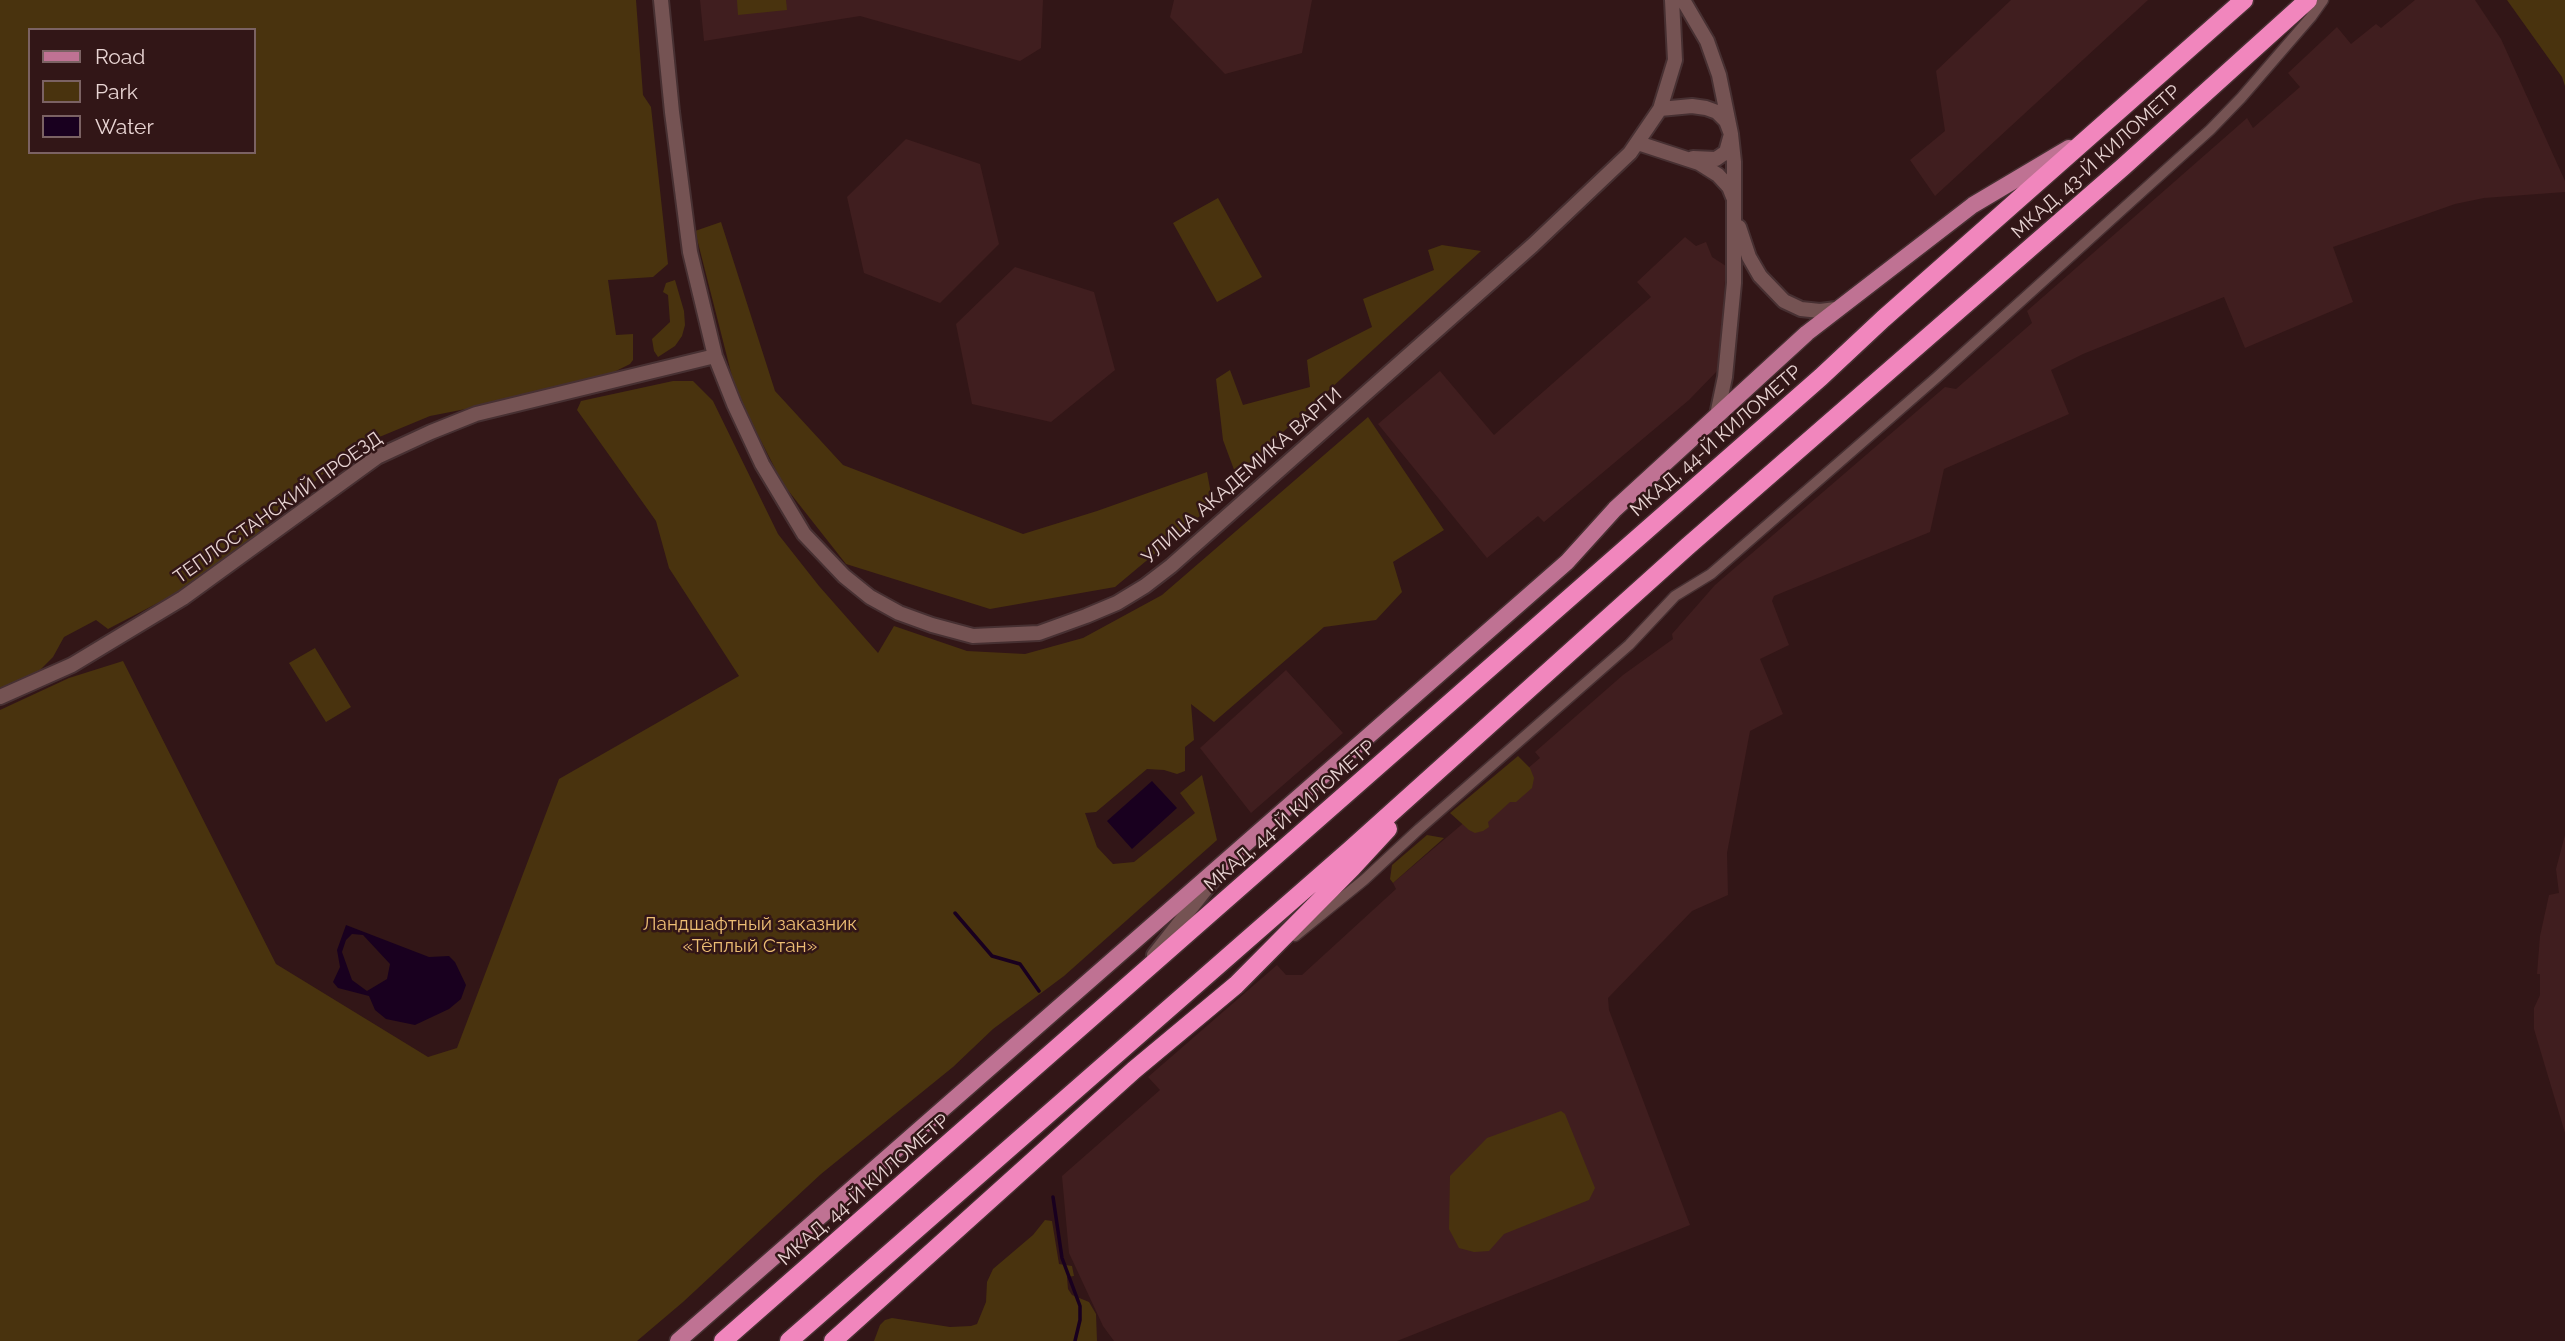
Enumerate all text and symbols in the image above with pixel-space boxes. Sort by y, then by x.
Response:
legend [28,28,256,154]
text: Road [95,44,145,69]
text: Park [95,79,138,104]
street label: МКАД, 43-Й КИЛОМЕТР [2007,80,2185,244]
text: Water [95,114,154,139]
street label: МКАД, 44-Й КИЛОМЕТР [1626,361,1806,521]
street label: УЛИЦА АКАДЕМИКА ВАРГИ [1137,383,1347,569]
street label: ТЕПЛОСТАНСКИЙ ПРОЕЗД [169,427,387,589]
street label: МКАД, 44-Й КИЛОМЕТР [1200,736,1380,896]
park label: Ландшафтный заказник «Тёплый Стан» [643,913,857,957]
street label: МКАД, 44-Й КИЛОМЕТР [774,1110,954,1270]

